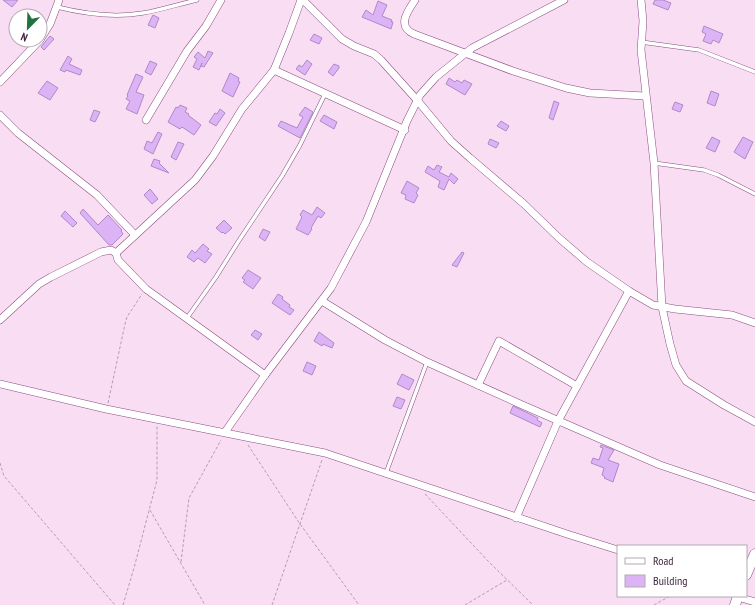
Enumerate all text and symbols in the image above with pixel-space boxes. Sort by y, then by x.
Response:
north arrow [8,8,48,48]
text: N [19,30,30,45]
legend [617,545,747,597]
text: Road [653,553,673,568]
text: Building [653,573,688,588]

